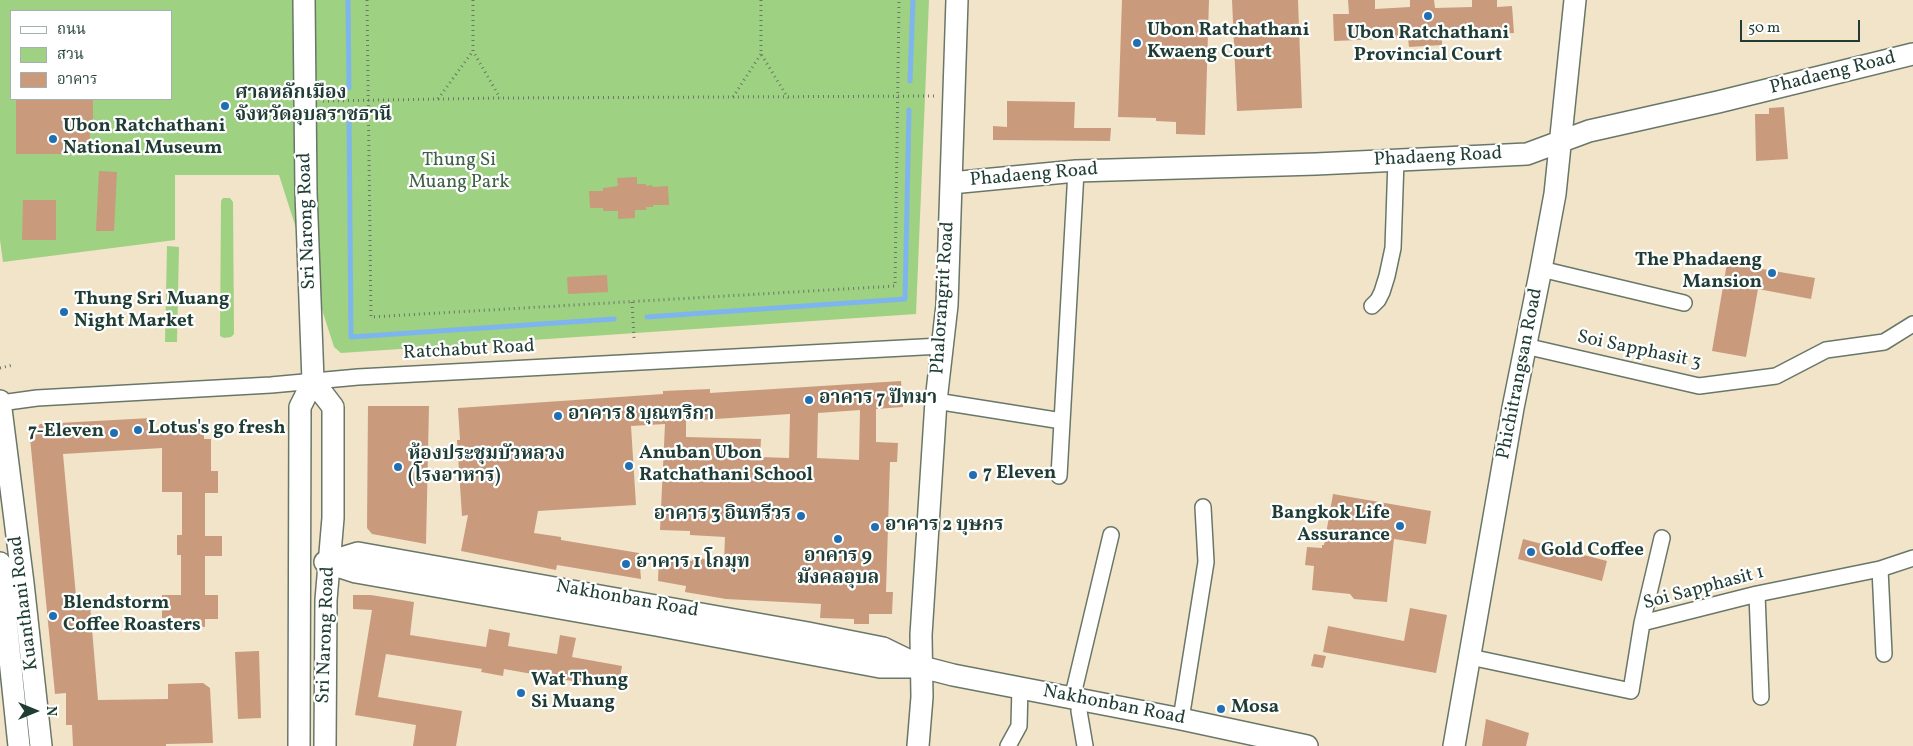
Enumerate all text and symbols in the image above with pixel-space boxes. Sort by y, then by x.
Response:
legend [10,10,172,100]
marker: Ubon Ratchathani Provincial Court [1422,10,1434,22]
scale bar [1743,10,1863,42]
text: 50 m [1748,18,1780,39]
text: ถนน [57,20,86,41]
place label: Ubon Ratchathani Kwaeng Court [1147,21,1309,65]
place label: Ubon Ratchathani Provincial Court [1347,24,1509,68]
marker: Ubon Ratchathani Kwaeng Court [1131,37,1143,49]
text: สวน [57,45,84,66]
street label: Phadaeng Road [1768,47,1898,101]
text: อาคาร [57,70,97,91]
place label: ศาลหลักเมือง จังหวัดอุบลราชธานี [235,84,392,128]
marker: ศาลหลักเมือง จังหวัดอุบลราชธานี [219,100,231,112]
place label: Ubon Ratchathani National Museum [63,117,225,161]
marker: Ubon Ratchathani National Museum [47,133,59,145]
street label: Phadaeng Road [1373,143,1503,173]
park label: Thung Si Muang Park [408,151,510,195]
street label: Sri Narong Road [294,152,322,290]
street label: Phadaeng Road [969,159,1099,193]
street label: Phalorangrit Road [927,221,961,375]
place label: The Phadaeng Mansion [1635,251,1762,295]
marker: The Phadaeng Mansion [1766,267,1778,279]
street label: Phichitrangsan Road [1493,286,1549,462]
place label: Thung Sri Muang Night Market [74,290,230,334]
marker: Thung Sri Muang Night Market [58,306,70,318]
street label: Soi Sapphasit 3 [1575,327,1703,375]
street label: Ratchabut Road [403,336,535,366]
place label: อาคาร 7 ปัทมา [819,389,937,411]
marker: อาคาร 7 ปัทมา [803,394,815,406]
place label: อาคาร 8 บุณฑริกา [568,405,714,427]
marker: อาคาร 8 บุณฑริกา [552,410,564,422]
place label: Lotus's go fresh [148,419,286,441]
place label: 7-Eleven [28,422,104,444]
marker: Lotus's go fresh [132,424,144,436]
marker: 7-Eleven [108,427,120,439]
place label: Anuban Ubon Ratchathani School [639,444,813,488]
place label: ห้องประชุมบัวหลวง (โรงอาหาร) [408,445,565,489]
marker: Anuban Ubon Ratchathani School [623,460,635,472]
marker: ห้องประชุมบัวหลวง (โรงอาหาร) [392,461,404,473]
place label: 7 Eleven [983,464,1056,486]
marker: 7 Eleven [967,469,979,481]
place label: Bangkok Life Assurance [1271,504,1390,548]
place label: อาคาร 3 อินทรีวร [654,505,791,527]
marker: อาคาร 3 อินทรีวร [795,510,807,522]
place label: อาคาร 2 บุษกร [885,516,1004,538]
marker: Bangkok Life Assurance [1394,520,1406,532]
marker: อาคาร 2 บุษกร [869,521,881,533]
marker: อาคาร 9 มังคลอุบล [832,533,844,545]
street label: Kuanthani Road [5,534,45,672]
place label: Gold Coffee [1541,541,1644,563]
marker: Gold Coffee [1525,546,1537,558]
place label: อาคาร 9 มังคลอุบล [797,547,879,591]
place label: อาคาร 1 โกมุท [636,553,750,575]
marker: อาคาร 1 โกมุท [620,558,632,570]
street label: Soi Sapphasit 1 [1641,562,1767,616]
street label: Sri Narong Road [313,566,341,704]
street label: Nakhonban Road [554,576,700,624]
place label: Blendstorm Coffee Roasters [63,594,201,638]
marker: Blendstorm Coffee Roasters [47,610,59,622]
place label: Wat Thung Si Muang [531,671,628,715]
street label: Nakhonban Road [1041,681,1187,731]
north arrow [10,686,60,736]
marker: Wat Thung Si Muang [515,687,527,699]
place label: Mosa [1231,698,1279,720]
marker: Mosa [1215,703,1227,715]
text: N [41,706,60,716]

